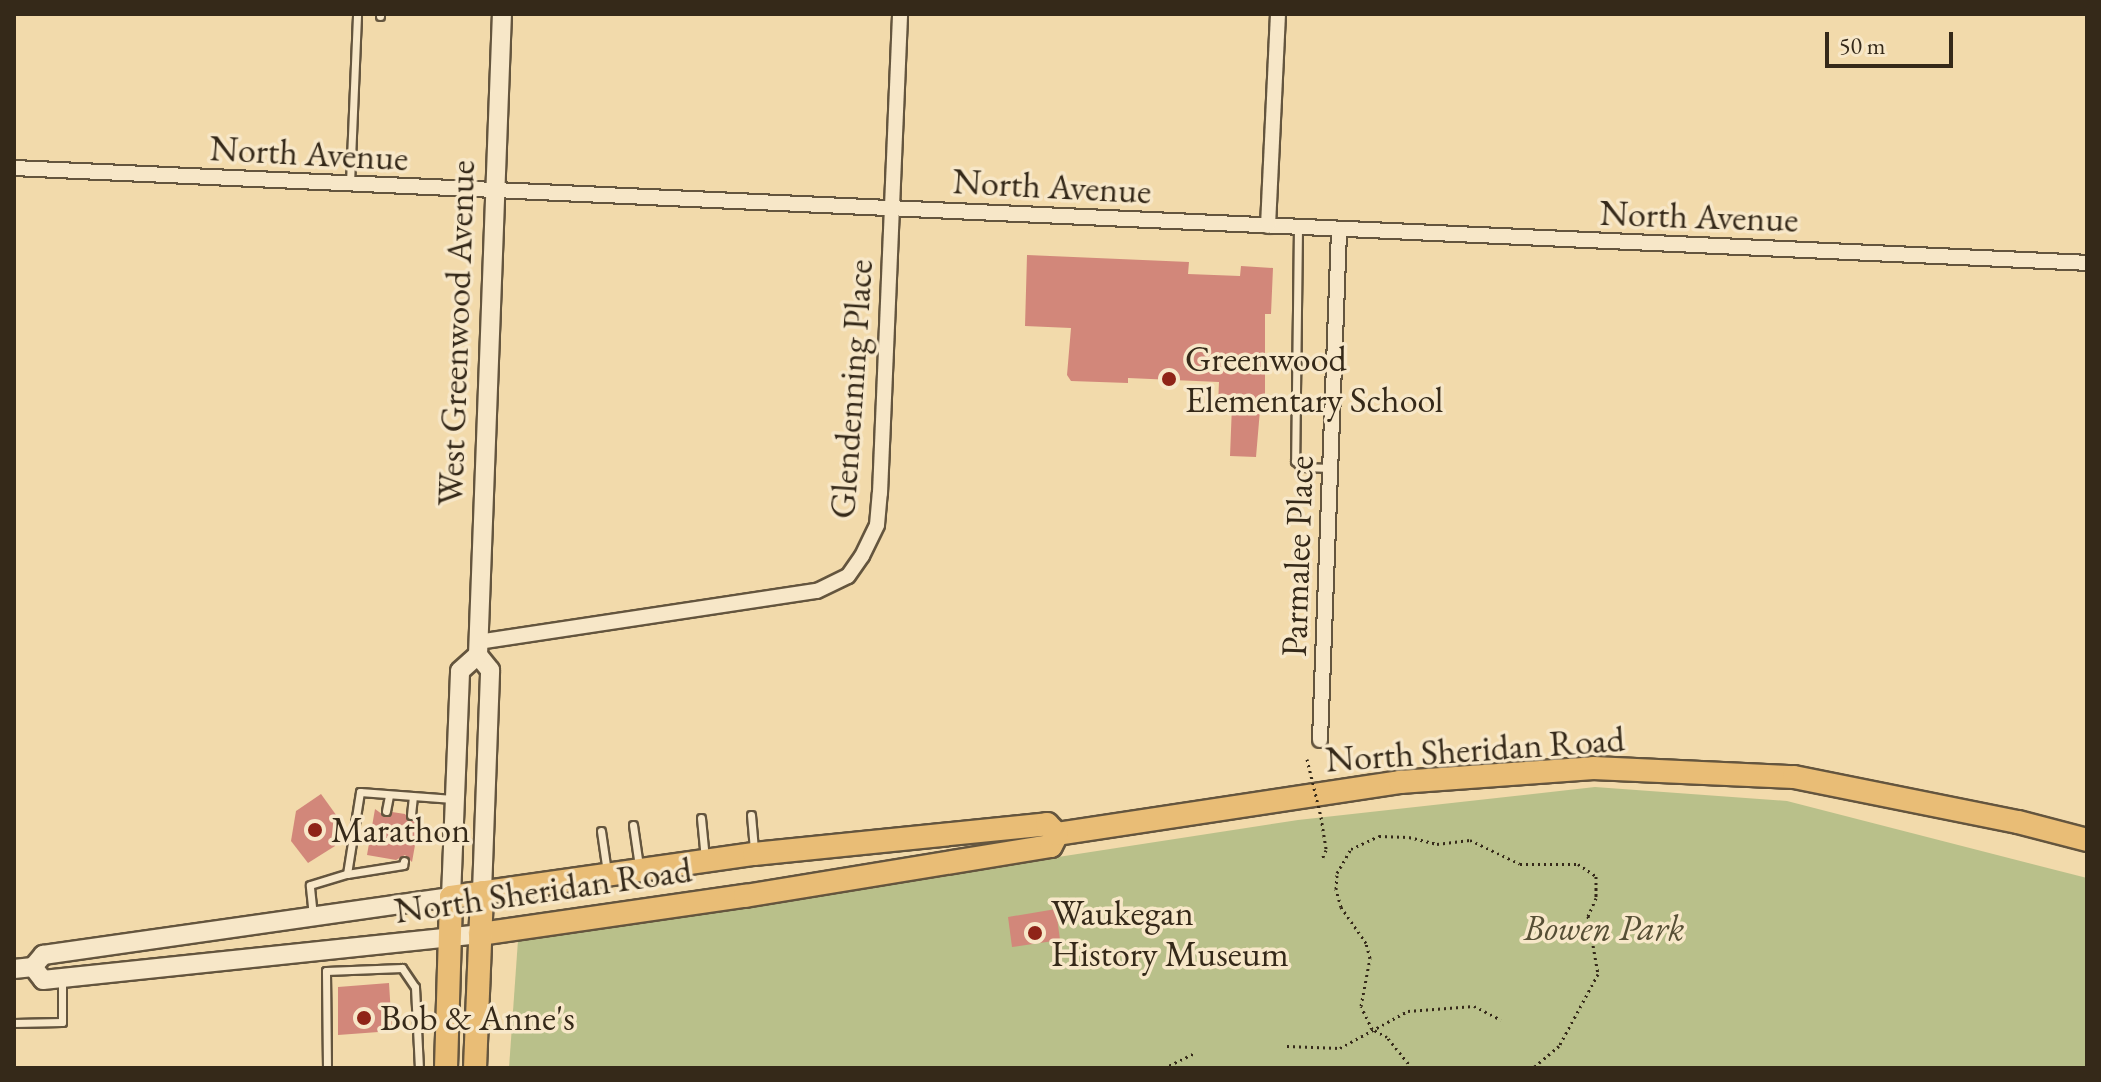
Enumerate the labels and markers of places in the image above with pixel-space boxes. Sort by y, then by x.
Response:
place label: Greenwood Elementary School [1185,336,1443,421]
marker: Greenwood Elementary School [1160,370,1178,388]
place label: Marathon [331,808,470,852]
marker: Marathon [306,821,324,839]
place label: Waukegan History Museum [1051,890,1289,975]
marker: Waukegan History Museum [1026,924,1044,942]
place label: Bob & Anne's [380,996,575,1040]
marker: Bob & Anne's [355,1009,373,1027]

